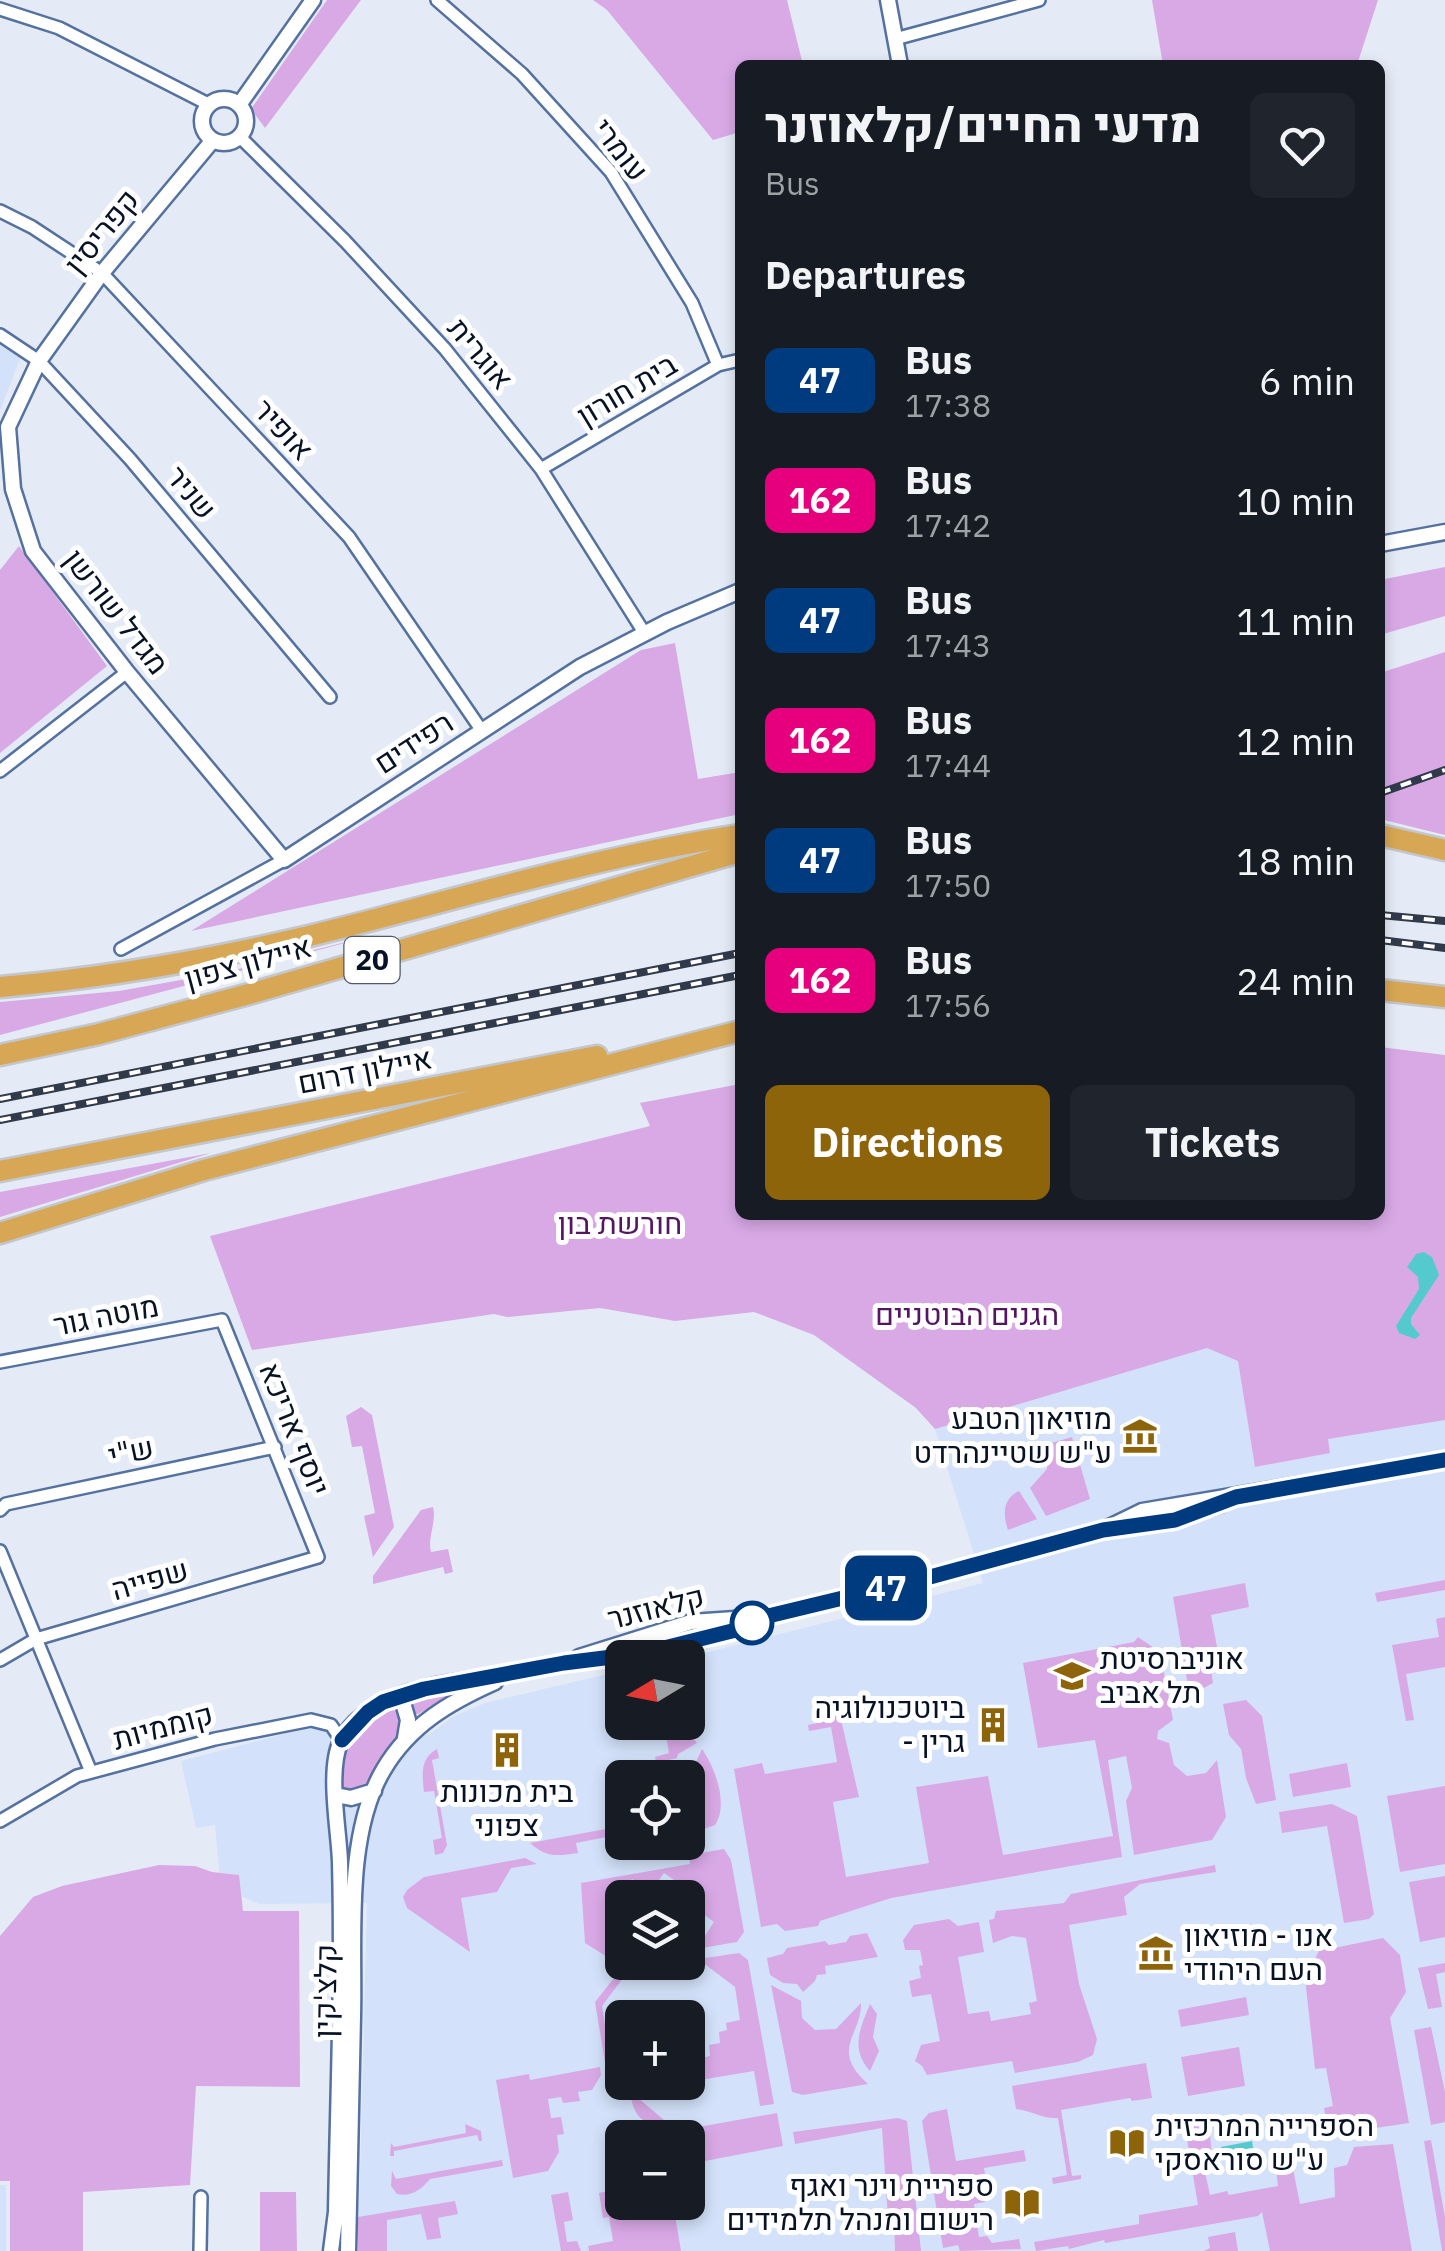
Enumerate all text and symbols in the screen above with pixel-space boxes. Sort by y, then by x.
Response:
text: מדעי החיים/קלאוזנר [765,93,1201,155]
button: heart [1250,93,1355,198]
street label: עומרי [585,110,658,188]
text: Bus [765,162,820,204]
street label: קפריסין [55,181,147,281]
text: Departures [765,250,966,299]
street label: אוגרית [440,309,523,397]
text: Bus [905,335,972,384]
street label: בית חורון [569,344,684,434]
text: 6 min [1259,356,1355,405]
text: 47 [799,357,841,403]
text: 17:38 [905,384,991,426]
street label: אופיר [246,390,322,468]
text: Bus [905,455,972,504]
street label: שניר [158,457,226,527]
text: 10 min [1236,476,1355,525]
text: 162 [788,477,852,523]
text: 17:42 [905,504,991,546]
street label: מגדל שורשן [56,541,178,682]
text: Bus [905,575,972,624]
text: 11 min [1236,596,1355,645]
text: 47 [799,597,841,643]
text: 17:43 [905,624,991,666]
text: Bus [905,695,972,744]
street label: רפידים [366,702,460,782]
text: 12 min [1236,716,1355,765]
text: 162 [788,717,852,763]
text: 17:44 [905,744,991,786]
text: Bus [905,815,972,864]
text: 18 min [1236,836,1355,885]
text: 47 [799,837,841,883]
text: 17:50 [905,864,991,906]
street label: איילון צפון [180,926,315,997]
text: Bus [905,935,972,984]
road number: 20 [344,937,400,983]
text: 24 min [1236,956,1355,1005]
text: 162 [788,957,852,1003]
text: 17:56 [905,984,991,1026]
street label: איילון דרום [294,1037,435,1102]
button: Directions [765,1085,1050,1200]
button: Tickets [1070,1085,1355,1200]
park label: חורשת בון [558,1203,682,1242]
street label: מוטה גור [50,1285,162,1344]
park label: הגנים הבוטניים [875,1294,1059,1333]
street label: יוסף אריכא [251,1356,340,1501]
place label: מוזיאון הטבע ע"ש שטיינהרדט [913,1398,1112,1471]
museum icon: מוזיאון הטבע ע"ש שטיינהרדט [1121,1417,1159,1455]
street label: ש"י [104,1427,157,1474]
street label: שפייה [107,1549,193,1608]
line badge: 47 [841,1556,931,1620]
text: 47 [865,1565,907,1611]
street label: קלאוזנר [603,1576,708,1637]
unlabelled marker [731,1602,773,1644]
place label: אוניברסיטת תל אביב [1100,1638,1244,1711]
north arrow [605,1640,705,1740]
map controls [605,1640,705,2220]
school or university icon: אוניברסיטת תל אביב [1053,1657,1091,1695]
place label: ביוטכנולוגיה - גרין [814,1687,965,1760]
street label: קוממיות [108,1693,217,1758]
building icon: ביוטכנולוגיה - גרין [974,1706,1012,1744]
building icon: בית מכונות צפוני [488,1731,526,1769]
button: locate [605,1760,705,1860]
place label: בית מכונות צפוני [440,1771,574,1844]
button: layers [605,1880,705,1980]
place label: אנו - מוזיאון העם היהודי [1184,1915,1333,1988]
museum icon: אנו - מוזיאון העם היהודי [1137,1934,1175,1972]
street label: קלצ'קין [304,1944,345,2038]
button: + [605,2000,705,2100]
place label: הספרייה המרכזית ע"ש סוראסקי [1155,2105,1374,2178]
button: − [605,2120,705,2220]
library icon: הספרייה המרכזית ע"ש סוראסקי [1108,2124,1146,2162]
place label: ספריית וינר ואגף רישום ומנהל תלמידים [727,2165,994,2238]
library icon: ספריית וינר ואגף רישום ומנהל תלמידים [1003,2184,1041,2222]

